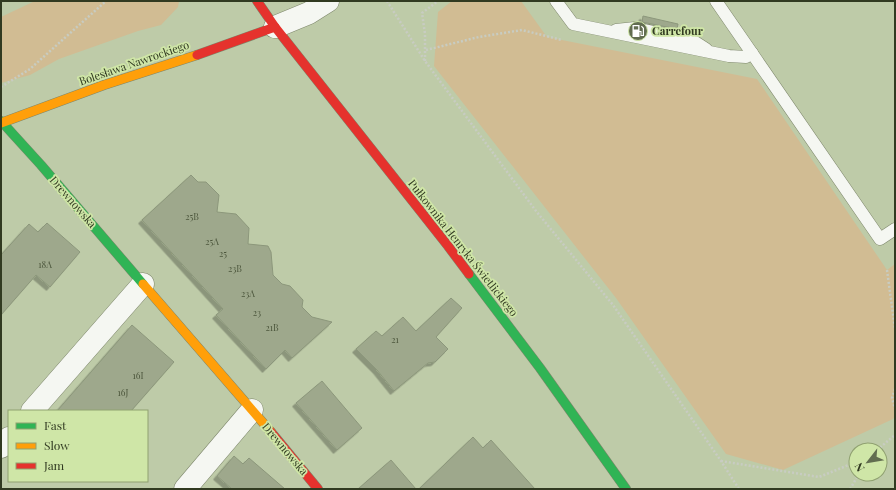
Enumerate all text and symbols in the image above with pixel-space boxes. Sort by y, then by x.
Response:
fuel station icon: Carrefour [627,20,649,42]
place label: Carrefour [652,23,704,38]
street label: Bolesława Nawrockiego [77,37,191,88]
street label: Drewnowska [47,173,100,231]
street label: Pułkownika Henryka Świetlickiego [405,176,522,319]
house number: 25B [185,210,199,222]
house number: 25A [205,235,219,247]
house number: 25 [219,247,227,259]
house number: 18A [38,258,52,270]
house number: 23B [228,262,242,274]
house number: 23A [241,287,255,299]
house number: 23 [253,306,261,318]
house number: 21B [265,321,279,333]
house number: 21 [391,333,399,345]
house number: 16I [132,369,144,381]
house number: 16J [118,386,129,398]
legend [8,410,148,482]
text: Fast [44,417,67,433]
street label: Drewnowska [259,419,312,478]
text: Slow [44,437,70,453]
north arrow [848,442,888,482]
text: Jam [43,457,65,473]
text: N [850,460,867,475]

